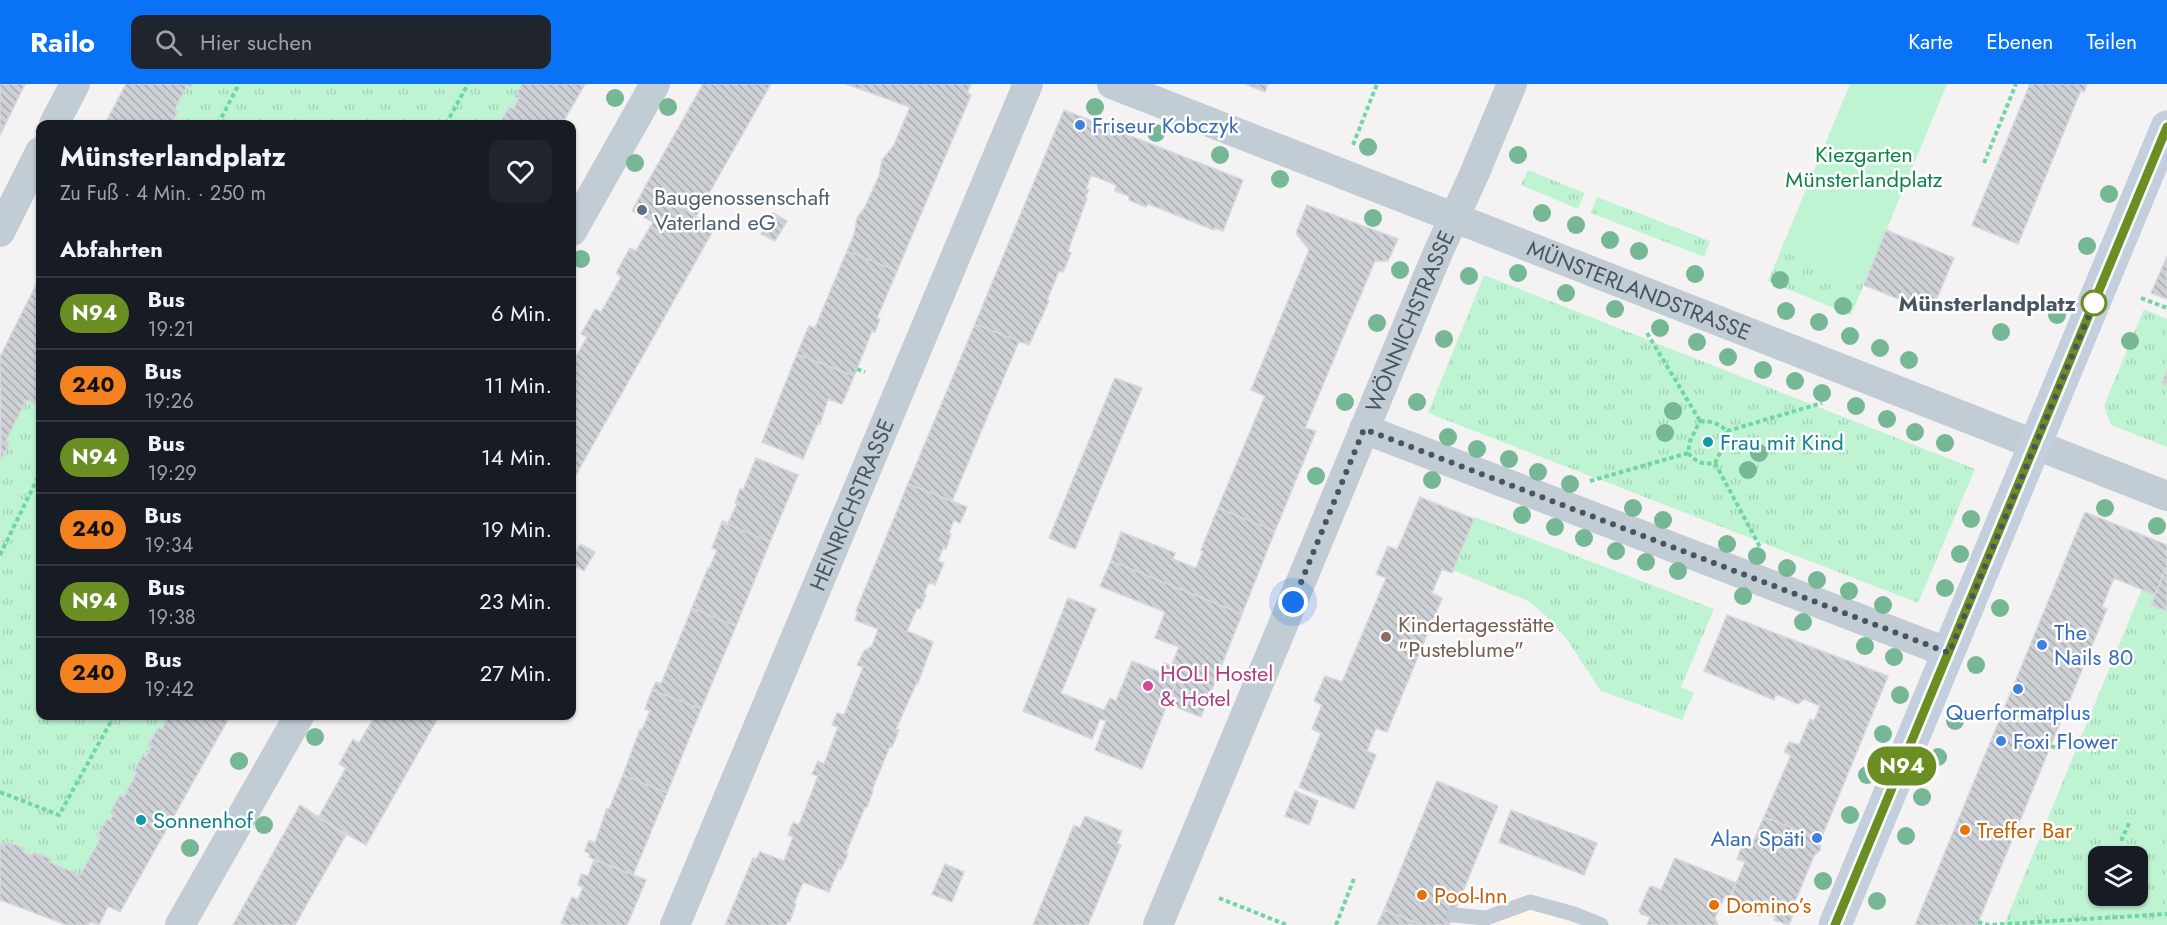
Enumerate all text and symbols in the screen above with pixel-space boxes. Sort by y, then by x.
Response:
search box [131,15,551,69]
text: Railo [30,22,95,63]
icon: search [152,26,185,59]
text: Hier suchen [200,26,312,58]
text: Karte [1908,27,1953,57]
text: Ebenen [1986,27,2053,57]
text: Teilen [2086,27,2137,57]
place label: Friseur Kobczyk [1092,109,1239,141]
marker: Friseur Kobczyk [1073,118,1087,132]
text: Münsterlandplatz [60,136,286,177]
park label: Kiezgarten Münsterlandplatz [1785,138,1943,195]
button: heart [489,140,552,203]
text: Zu Fuß · 4 Min. · 250 m [60,179,266,208]
place label: Baugenossenschaft Vaterland eG [654,181,830,238]
marker: Baugenossenschaft Vaterland eG [635,203,649,217]
street label: WÖNNICHSTRASSE [1357,225,1462,417]
street label: MÜNSTERLANDSTRASSE [1523,232,1756,348]
text: Abfahrten [60,233,163,265]
text: Bus [147,283,185,315]
place label: Münsterlandplatz [1899,287,2077,319]
marker: Münsterlandplatz [2081,290,2107,316]
text: 6 Min. [491,297,552,329]
text: N94 [72,298,117,328]
text: 19:21 [147,315,194,344]
text: Bus [144,355,182,387]
text: 11 Min. [484,369,552,401]
text: 240 [72,370,114,400]
text: 19:26 [144,387,194,416]
street label: HEINRICHSTRASSE [801,413,902,596]
place label: Frau mit Kind [1720,426,1844,458]
text: Bus [147,427,185,459]
marker: Frau mit Kind [1701,435,1715,449]
text: 14 Min. [481,441,552,473]
text: N94 [72,442,117,472]
text: 19:29 [147,459,197,488]
text: Bus [144,499,182,531]
text: 19 Min. [481,513,552,545]
text: 240 [72,514,114,544]
text: 19:34 [144,531,193,560]
text: Bus [147,571,185,603]
text: 23 Min. [479,585,552,617]
text: N94 [72,586,117,616]
your location [1278,587,1308,617]
text: 19:38 [147,603,196,632]
place label: Kindertagesstätte "Pusteblume" [1398,608,1554,665]
place label: The Nails 80 [2054,616,2133,673]
marker: Kindertagesstätte "Pusteblume" [1379,630,1393,644]
marker: The Nails 80 [2035,638,2049,652]
text: Bus [144,643,182,675]
text: 27 Min. [480,657,552,689]
place label: HOLI Hostel & Hotel [1160,657,1273,714]
text: 240 [72,658,114,688]
text: 19:42 [144,675,194,704]
marker: HOLI Hostel & Hotel [1141,679,1155,693]
marker: Querformatplus [2011,682,2025,696]
place label: Querformatplus [1946,696,2090,728]
place label: Foxi Flower [2013,725,2118,757]
marker: Foxi Flower [1994,734,2008,748]
line badge: N94 [1868,746,1936,786]
text: N94 [1879,751,1925,781]
place label: Sonnenhof [153,804,254,836]
marker: Sonnenhof [134,813,148,827]
place label: Treffer Bar [1977,814,2073,846]
place label: Alan Späti [1710,822,1805,854]
marker: Treffer Bar [1958,823,1972,837]
marker: Alan Späti [1810,831,1824,845]
map controls [2088,846,2148,906]
button: layers [2088,846,2148,906]
place label: Pool-Inn [1434,879,1508,911]
marker: Pool-Inn [1415,888,1429,902]
place label: Domino’s [1726,889,1812,921]
marker: Domino’s [1707,898,1721,912]

